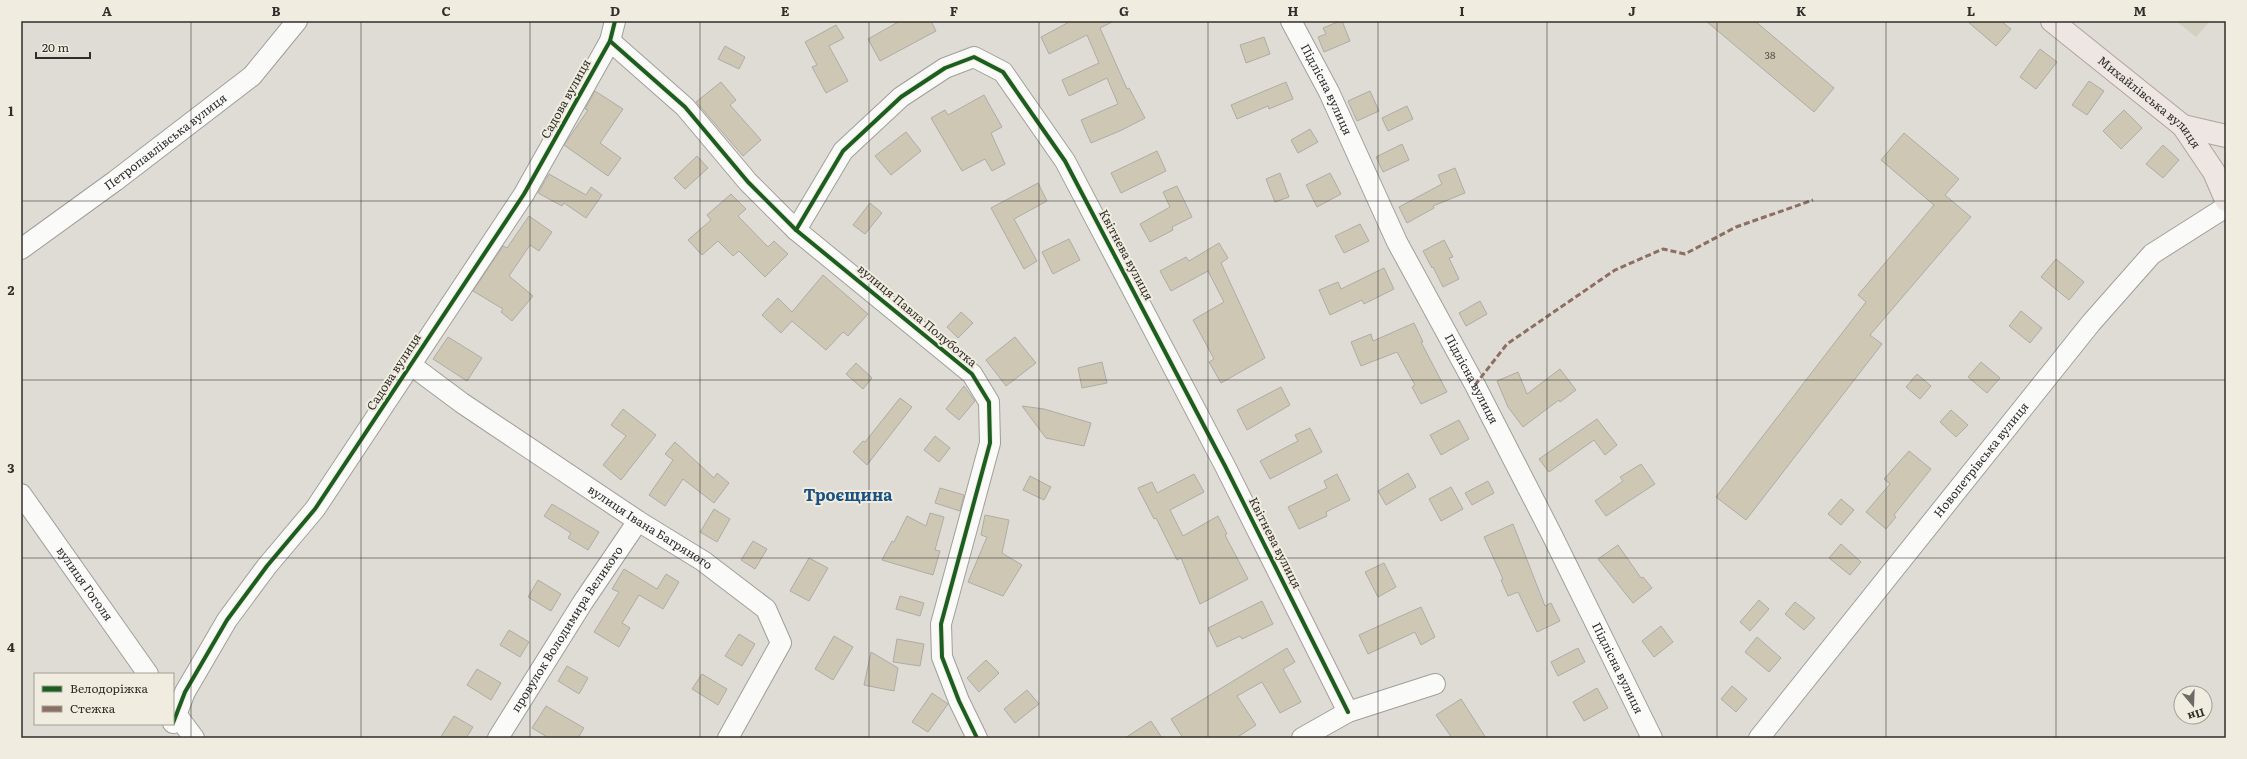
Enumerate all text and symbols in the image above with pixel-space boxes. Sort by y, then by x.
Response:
text: A [102,1,112,20]
text: B [272,1,281,20]
text: C [441,1,451,20]
text: D [610,1,620,20]
text: E [781,1,790,20]
text: F [950,1,958,20]
text: G [1119,1,1129,20]
text: H [1288,1,1299,20]
text: I [1459,1,1465,20]
text: J [1628,1,1636,20]
text: K [1796,1,1807,20]
text: L [1967,1,1975,20]
text: M [2134,1,2147,20]
scale bar [36,34,90,60]
text: 20 m [42,38,69,56]
street label: Підлісна вулиця [1297,40,1357,138]
house number: 38 [1765,47,1776,62]
street label: Михайлівська вулиця [2094,51,2206,152]
street label: Садова вулиця [536,55,595,142]
street label: Петропавлівська вулиця [100,88,230,194]
text: 1 [8,101,14,120]
street label: Квітнева вулиця [1095,206,1158,303]
street label: вулиця Павла Полуботка [854,260,982,371]
text: 2 [8,280,15,299]
street label: Садова вулиця [361,329,425,414]
street label: Підлісна вулиця [1441,330,1503,427]
street label: Новопетрівська вулиця [1929,398,2032,521]
text: 3 [7,458,15,477]
street label: вулиця Івана Багряного [585,480,717,573]
district label: Троєщина [803,482,893,506]
street label: Квітнева вулиця [1245,494,1307,591]
street label: вулиця Гоголя [53,542,118,624]
street label: провулок Володимира Великого [506,542,627,715]
street label: Підлісна вулиця [1588,619,1649,716]
text: 4 [7,637,15,656]
legend [34,673,174,725]
text: Велодоріжка [70,679,148,697]
north arrow [2173,685,2213,725]
text: Стежка [70,699,116,717]
text: Пн [2186,705,2207,726]

